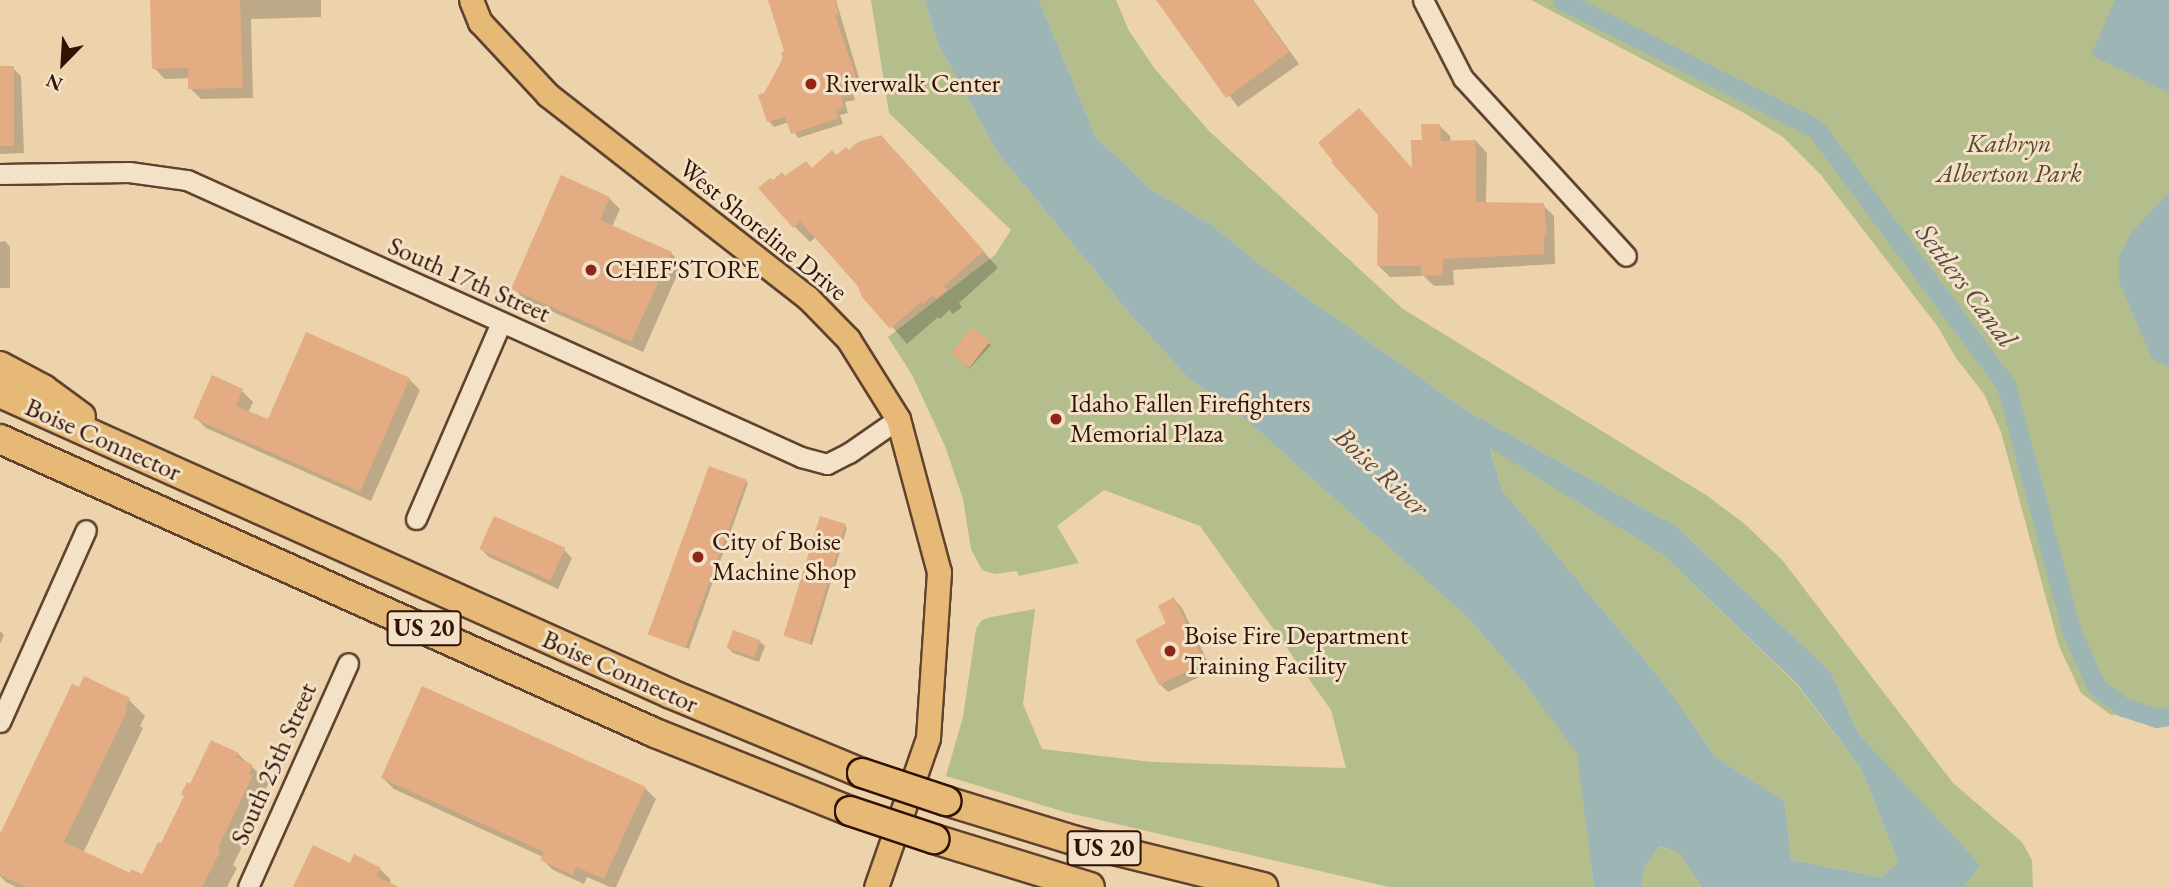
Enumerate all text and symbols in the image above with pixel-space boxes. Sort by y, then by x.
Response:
north arrow [28,28,98,98]
text: N [42,68,66,97]
place label: Riverwalk Center [825,68,1000,100]
marker: Riverwalk Center [803,76,819,92]
park label: Kathryn Albertson Park [1936,128,2082,190]
street label: West Shoreline Drive [673,153,853,307]
water label: Settlers Canal [1909,216,2025,354]
street label: South 17th Street [383,230,555,330]
place label: CHEF'STORE [605,254,760,286]
marker: CHEF'STORE [583,262,599,278]
place label: Idaho Fallen Firefighters Memorial Plaza [1070,388,1310,450]
street label: Boise Connector [20,392,186,488]
marker: Idaho Fallen Firefighters Memorial Plaza [1048,411,1064,427]
water label: Boise River [1328,419,1436,523]
place label: City of Boise Machine Shop [712,526,857,588]
marker: City of Boise Machine Shop [690,549,706,565]
road number: US 20 [386,608,462,648]
place label: Boise Fire Department Training Facility [1184,620,1408,682]
street label: Boise Connector [537,624,703,720]
marker: Boise Fire Department Training Facility [1162,643,1178,659]
street label: South 25th Street [224,678,324,850]
road number: US 20 [1066,828,1142,868]

